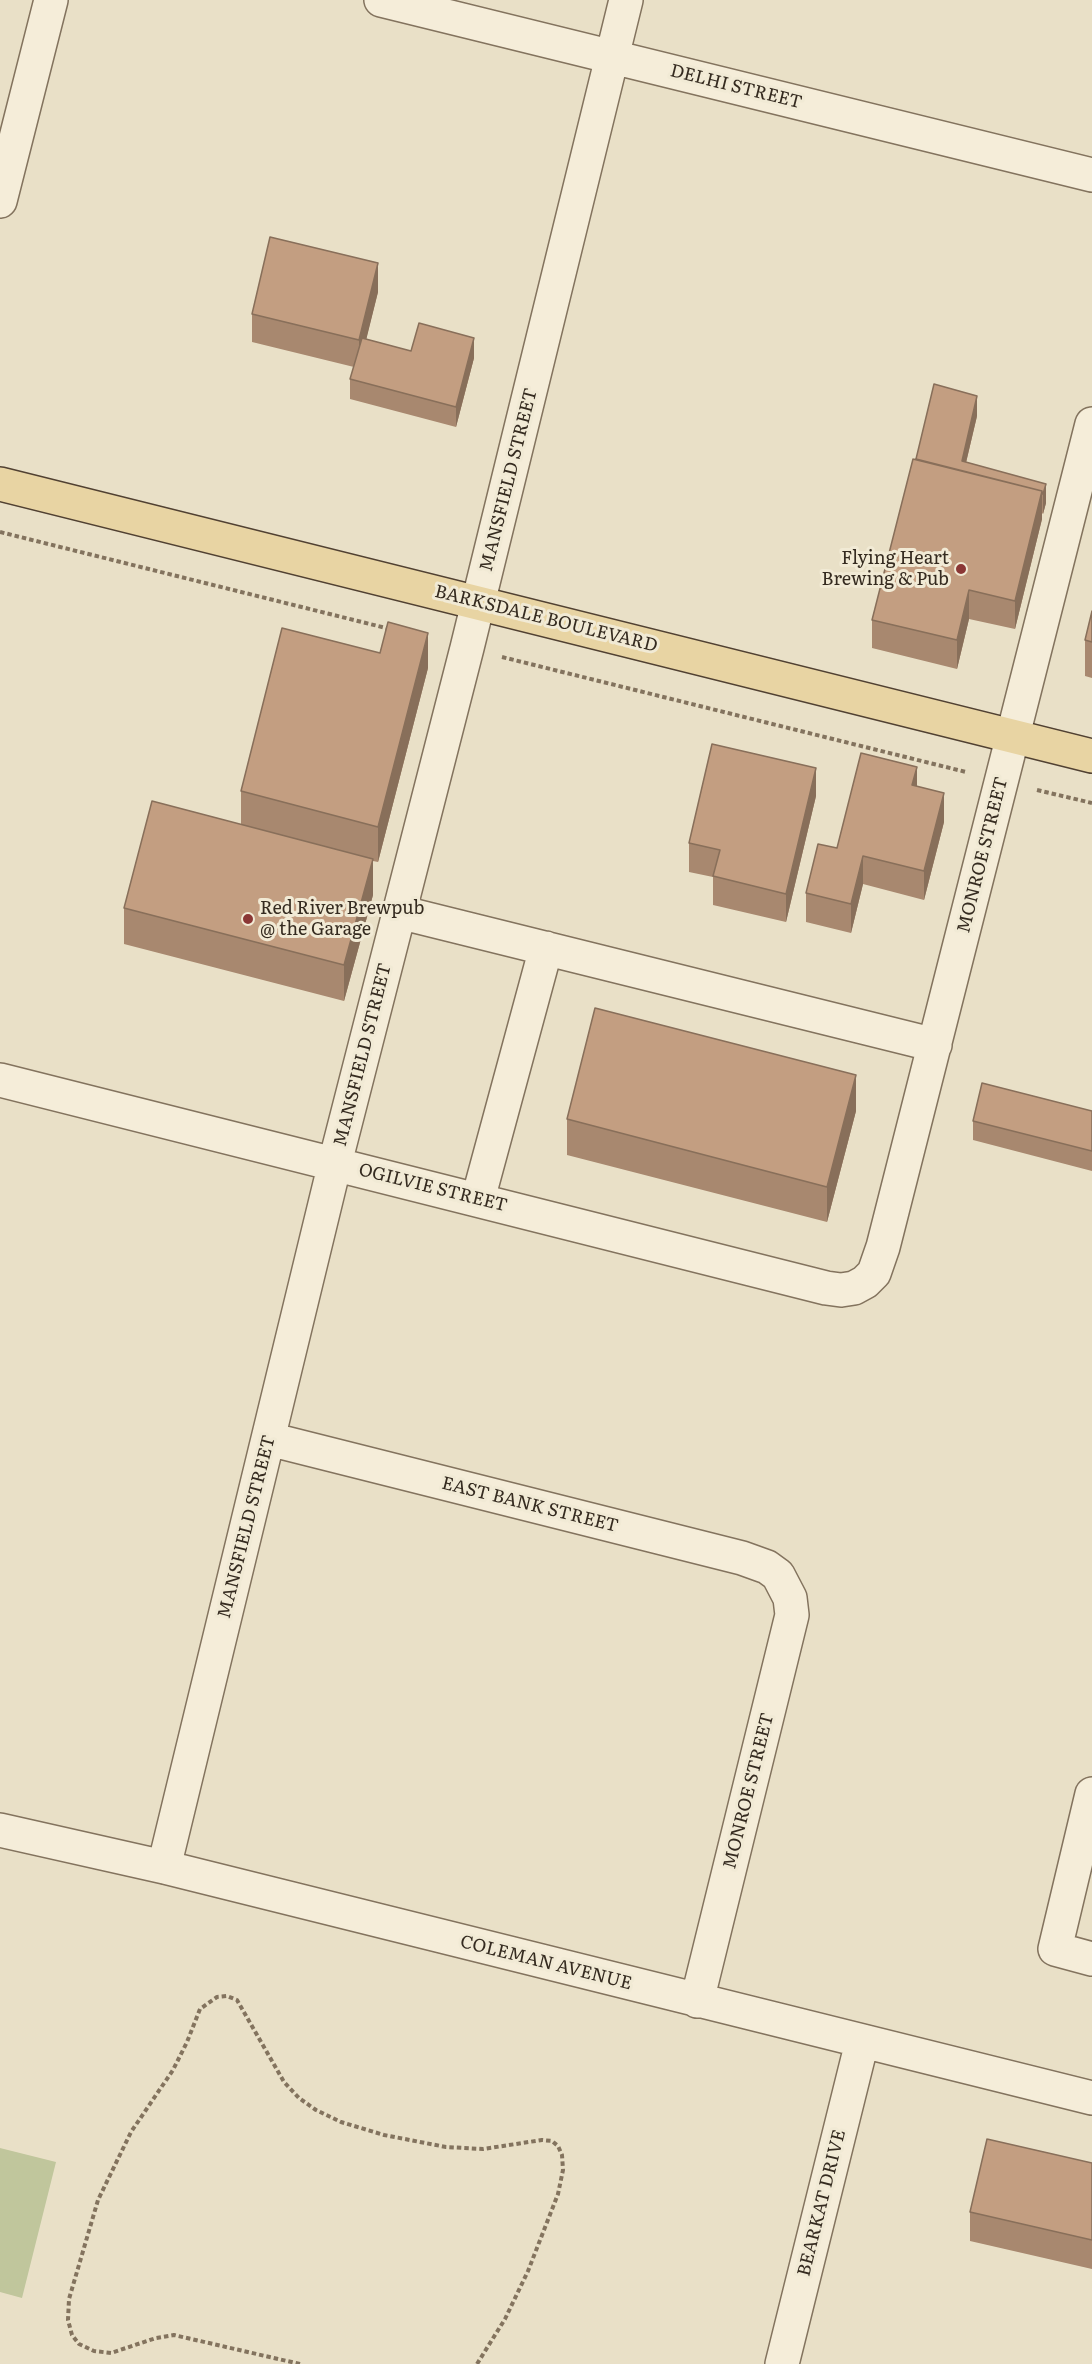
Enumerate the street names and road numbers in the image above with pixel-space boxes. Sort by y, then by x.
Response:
street label: DELHI STREET [668,60,804,114]
street label: MANSFIELD STREET [476,386,542,574]
street label: BARKSDALE BOULEVARD [432,581,660,657]
street label: MONROE STREET [953,775,1013,935]
street label: MANSFIELD STREET [330,961,396,1149]
street label: OGILVIE STREET [356,1159,510,1217]
street label: MANSFIELD STREET [214,1433,280,1621]
street label: EAST BANK STREET [439,1473,621,1537]
street label: MONROE STREET [719,1711,779,1871]
street label: COLEMAN AVENUE [458,1931,634,1995]
street label: BEARKAT DRIVE [793,2127,851,2279]

